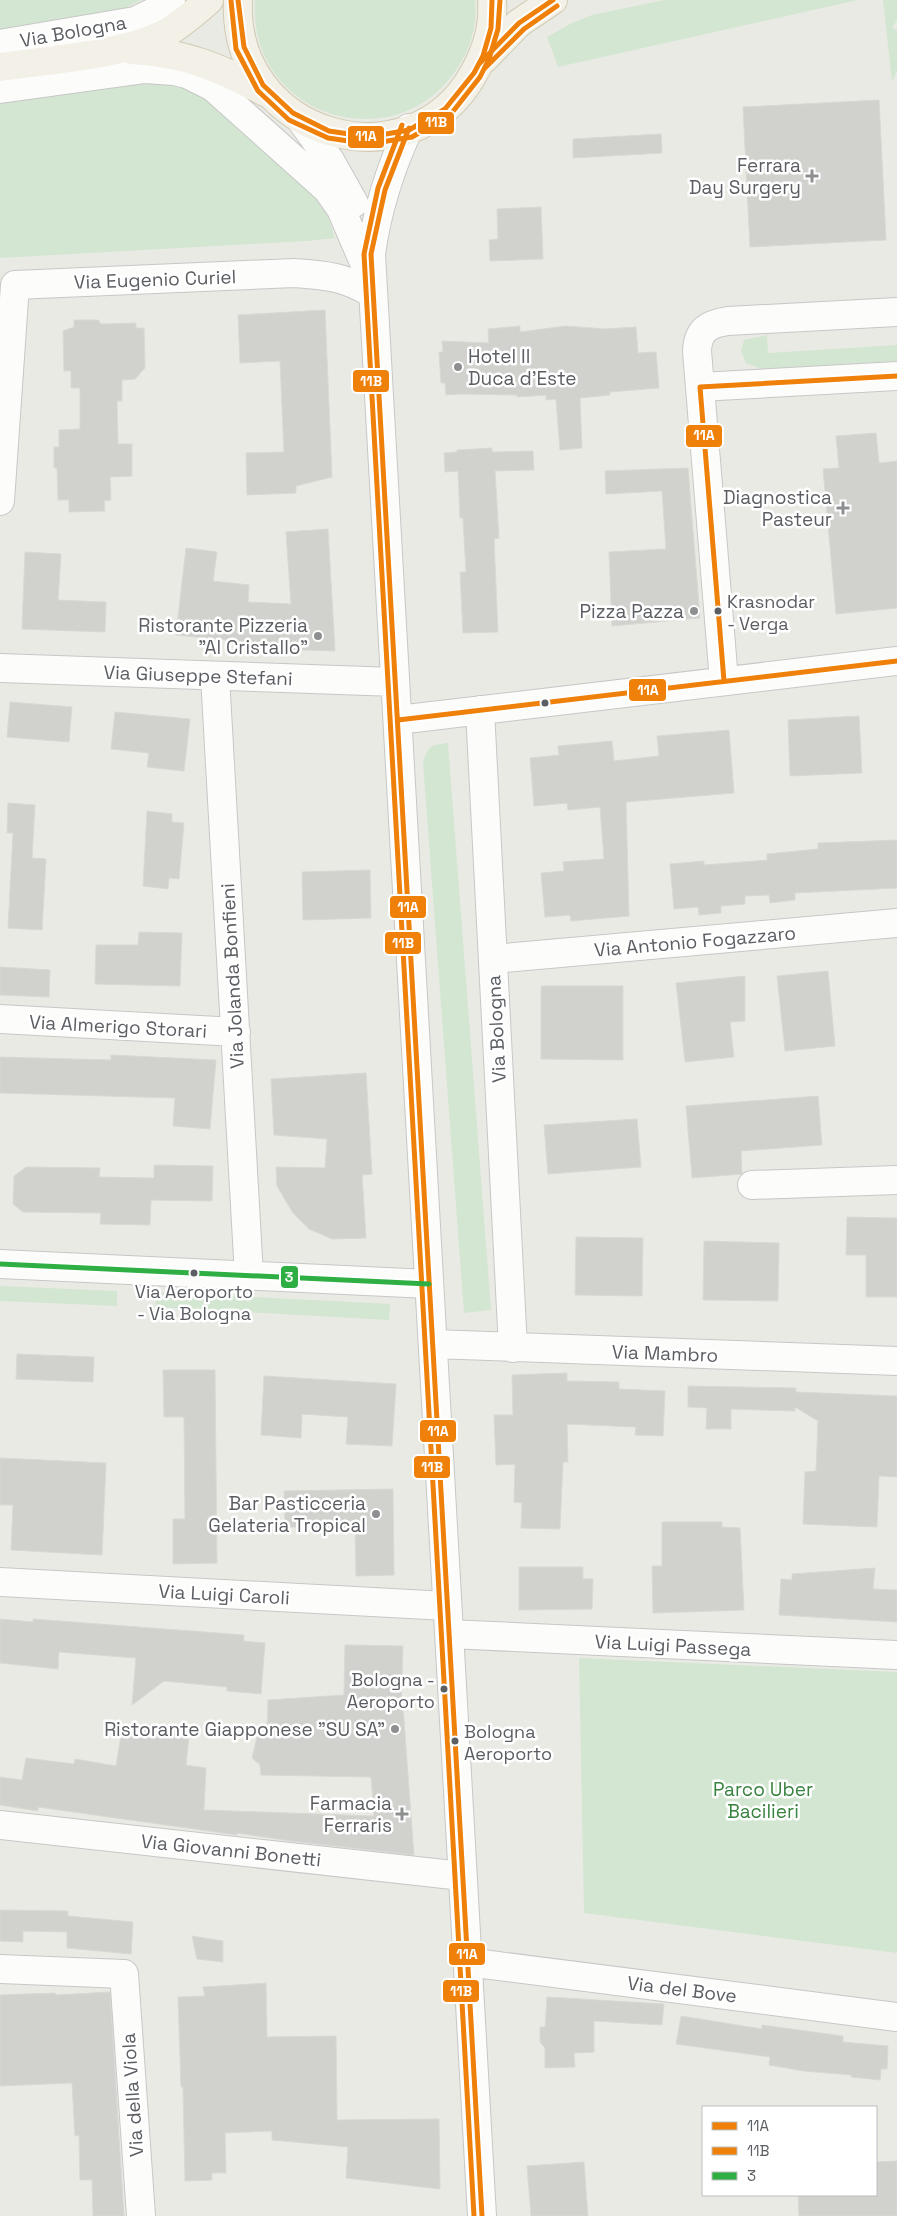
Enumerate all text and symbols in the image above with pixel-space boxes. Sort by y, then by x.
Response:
street label: Via Bologna [18,10,128,53]
line badge: 11B [417,111,455,135]
text: 11B [425,113,447,131]
line badge: 11A [347,125,385,149]
text: 11A [355,127,377,145]
place label: Ferrara Day Surgery [689,153,801,200]
marker: Ferrara Day Surgery [805,169,819,183]
street label: Via Eugenio Curiel [73,264,237,295]
place label: Hotel Il Duca d'Este [468,344,577,391]
marker: Hotel Il Duca d'Este [452,361,464,373]
line badge: 11B [352,369,390,393]
text: 11B [360,372,382,390]
line badge: 11A [685,424,723,448]
text: 11A [693,426,715,444]
place label: Diagnostica Pasteur [723,485,832,532]
marker: Diagnostica Pasteur [836,501,850,515]
place label: Krasnodar - Verga [727,590,815,635]
place label: Pizza Pazza [580,599,684,624]
marker: Pizza Pazza [688,605,700,617]
marker: Krasnodar - Verga [713,606,723,616]
place label: Ristorante Pizzeria "Al Cristallo" [138,613,308,660]
marker: Ristorante Pizzeria "Al Cristallo" [312,630,324,642]
street label: Via Giuseppe Stefani [103,660,293,691]
line badge: 11A [628,678,667,702]
text: 11A [637,681,659,699]
unlabelled marker [540,698,550,708]
street label: Via Jolanda Bonfieni [215,883,250,1069]
line badge: 11A [389,895,427,919]
text: 11A [397,898,419,916]
street label: Via Antonio Fogazzaro [593,920,797,963]
line badge: 11B [384,931,422,955]
text: 11B [392,934,414,952]
street label: Via Bologna [481,974,512,1083]
street label: Via Almerigo Storari [28,1009,208,1044]
line badge: 3 [280,1265,299,1289]
marker: Via Aeroporto - Via Bologna [189,1268,199,1278]
text: 3 [285,1268,293,1286]
place label: Via Aeroporto - Via Bologna [135,1280,253,1325]
street label: Via Mambro [611,1339,719,1368]
line badge: 11A [419,1419,457,1443]
text: 11A [427,1422,449,1440]
line badge: 11B [413,1455,451,1479]
text: 11B [421,1458,443,1476]
place label: Bar Pasticceria Gelateria Tropical [208,1491,366,1538]
marker: Bar Pasticceria Gelateria Tropical [370,1508,382,1520]
street label: Via Luigi Caroli [158,1579,290,1610]
street label: Via Luigi Passega [594,1629,752,1662]
place label: Bologna - Aeroporto [347,1668,435,1713]
marker: Bologna - Aeroporto [439,1684,449,1694]
place label: Ristorante Giapponese "SU SA" [104,1717,385,1742]
place label: Bologna Aeroporto [464,1720,552,1765]
marker: Ristorante Giapponese "SU SA" [389,1723,401,1735]
marker: Bologna Aeroporto [450,1736,460,1746]
park label: Parco Uber Bacilieri [713,1777,813,1824]
place label: Farmacia Ferraris [310,1791,392,1838]
marker: Farmacia Ferraris [396,1808,408,1820]
street label: Via Giovanni Bonetti [140,1829,322,1872]
line badge: 11A [448,1942,486,1966]
text: 11A [456,1945,478,1963]
street label: Via del Bove [626,1970,738,2009]
line badge: 11B [442,1979,480,2003]
text: 11B [450,1982,472,2000]
street label: Via della Viola [116,2032,149,2158]
legend [702,2106,877,2196]
text: 11A [747,2116,770,2135]
text: 11B [747,2141,770,2160]
text: 3 [747,2166,756,2185]

